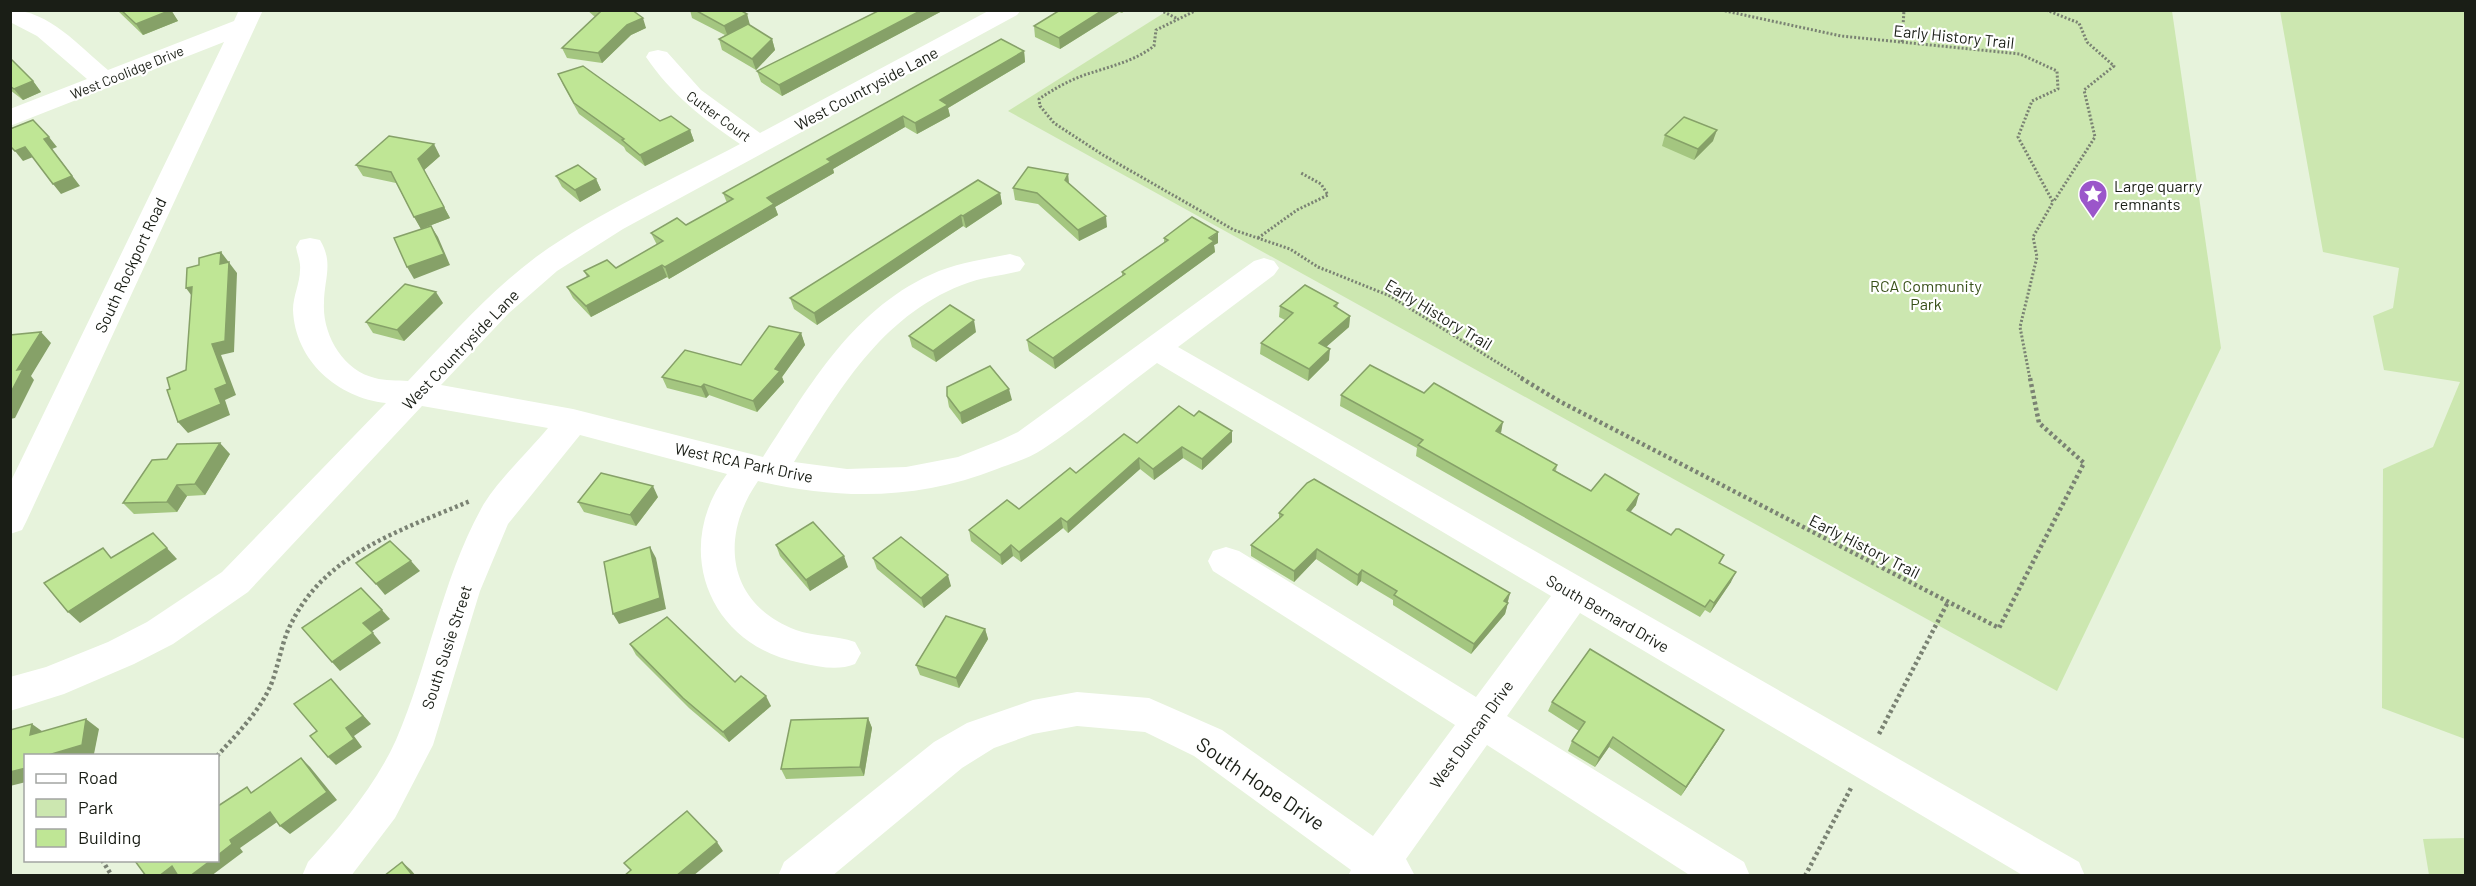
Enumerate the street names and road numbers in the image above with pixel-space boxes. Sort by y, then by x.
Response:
street label: Early History Trail [1893,20,2015,52]
street label: West Coolidge Drive [68,42,186,102]
street label: West Countryside Lane [791,42,941,134]
street label: Cutter Court [684,87,754,145]
street label: South Rockport Road [90,194,170,336]
street label: Early History Trail [1382,275,1496,353]
street label: West Countryside Lane [398,285,522,413]
street label: West RCA Park Drive [673,438,815,486]
street label: Early History Trail [1807,510,1923,582]
street label: South Bernard Drive [1543,570,1673,656]
street label: South Susie Street [417,583,475,711]
street label: West Duncan Drive [1425,676,1517,792]
street label: South Hope Drive [1192,731,1330,835]

